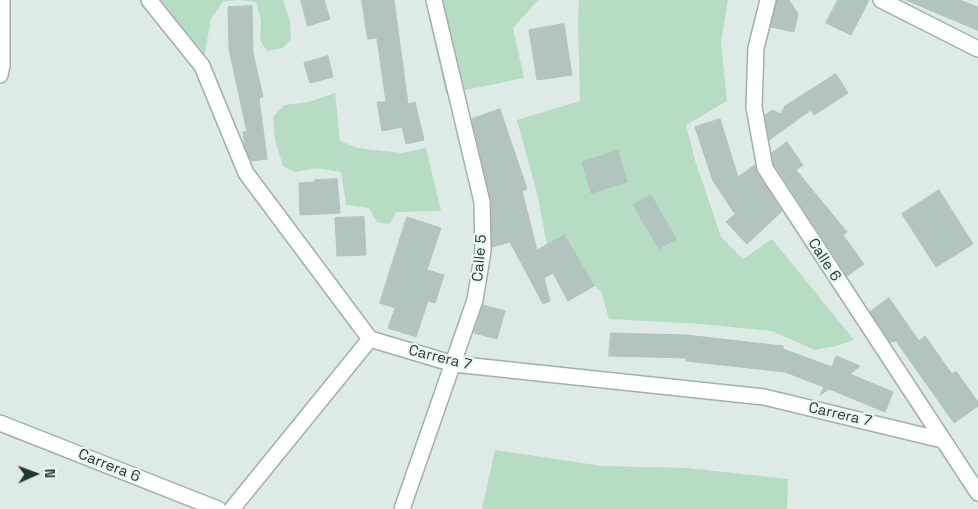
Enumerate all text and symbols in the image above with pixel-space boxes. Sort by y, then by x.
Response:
street label: Calle 5 [469,234,491,282]
street label: Calle 6 [804,235,844,285]
street label: Carrera 7 [407,341,473,375]
street label: Carrera 7 [807,399,873,431]
street label: Carrera 6 [75,445,143,487]
north arrow [10,449,60,499]
text: N [41,468,59,478]

